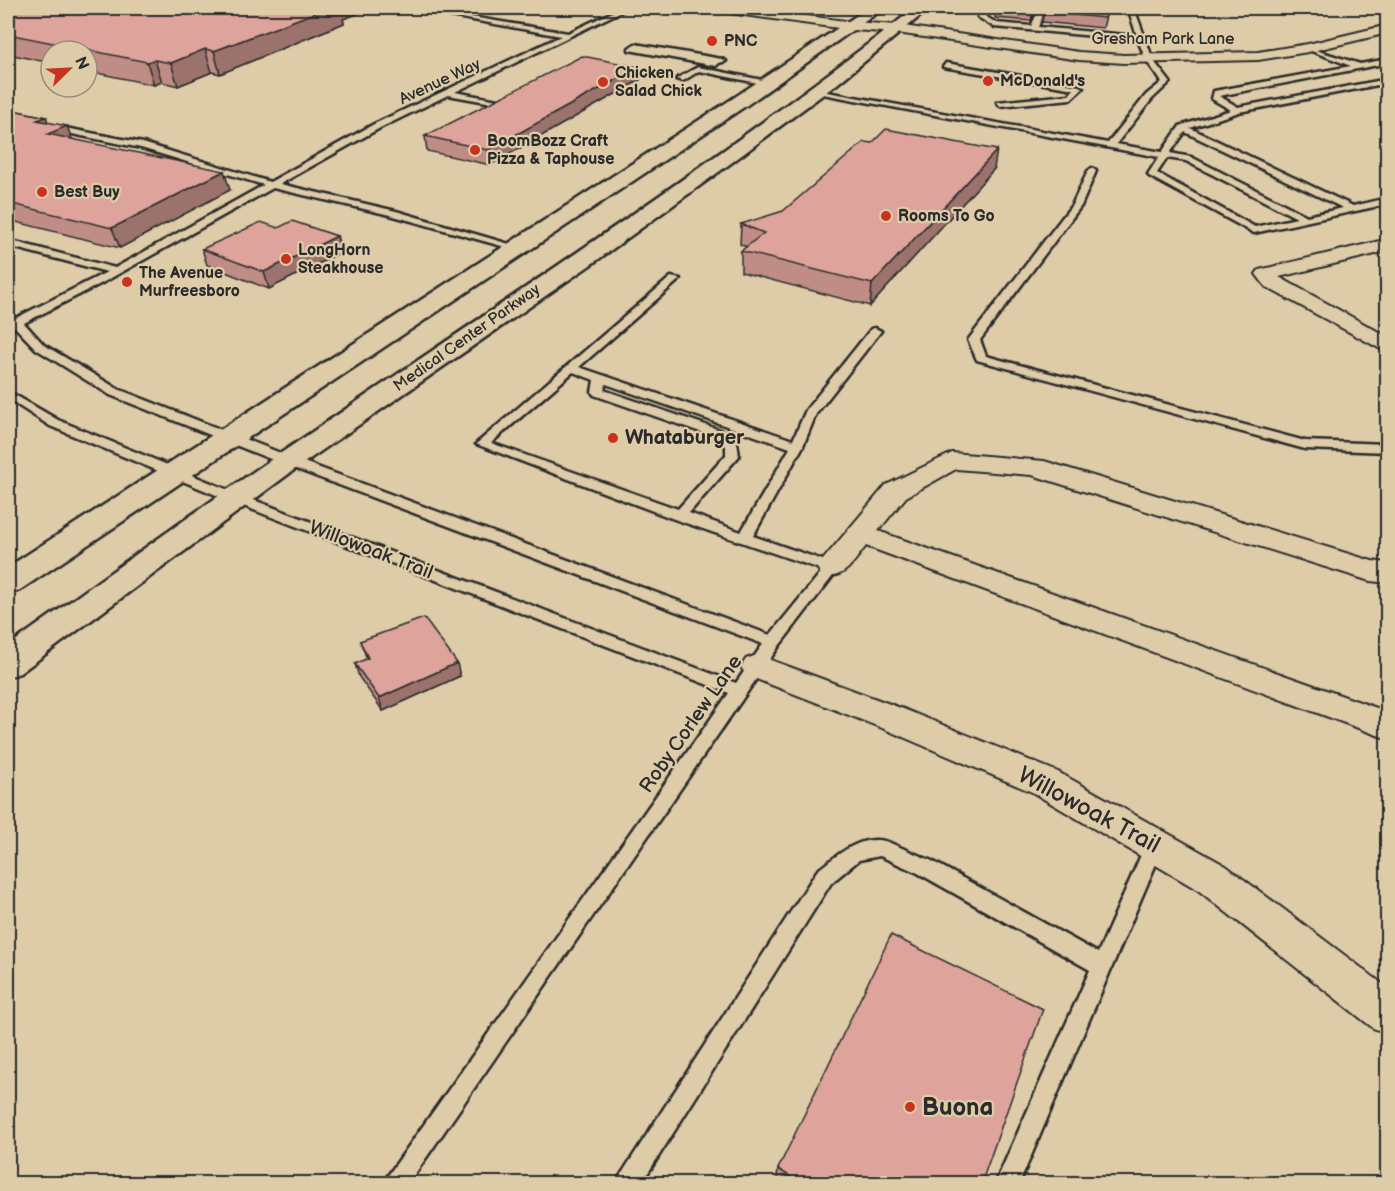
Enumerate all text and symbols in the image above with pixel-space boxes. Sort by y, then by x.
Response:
street label: Gresham Park Lane [1091,30,1235,49]
place label: PNC [724,32,757,51]
marker: PNC [705,34,719,48]
north arrow [39,39,99,99]
text: N [70,54,92,73]
street label: Avenue Way [396,55,484,109]
place label: Chicken Salad Chick [615,64,703,101]
place label: McDonald's [1000,72,1085,91]
marker: McDonald's [981,74,995,88]
marker: Chicken Salad Chick [596,75,610,89]
place label: BoomBozz Craft Pizza & Taphouse [487,132,614,169]
marker: BoomBozz Craft Pizza & Taphouse [468,143,482,157]
place label: Best Buy [54,183,120,202]
marker: Best Buy [35,185,49,199]
place label: Rooms To Go [898,207,995,226]
marker: Rooms To Go [879,209,893,223]
place label: LongHorn Steakhouse [298,241,384,278]
marker: LongHorn Steakhouse [279,252,293,266]
place label: The Avenue Murfreesboro [139,264,240,301]
marker: The Avenue Murfreesboro [120,275,134,289]
street label: Medical Center Parkway [390,280,545,396]
place label: Whataburger [625,426,745,450]
marker: Whataburger [606,431,620,445]
street label: Willowoak Trail [306,515,436,585]
street label: Roby Corlew Lane [634,650,748,798]
street label: Willowoak Trail [1013,760,1165,860]
place label: Buona [922,1093,993,1122]
marker: Buona [903,1100,917,1114]

